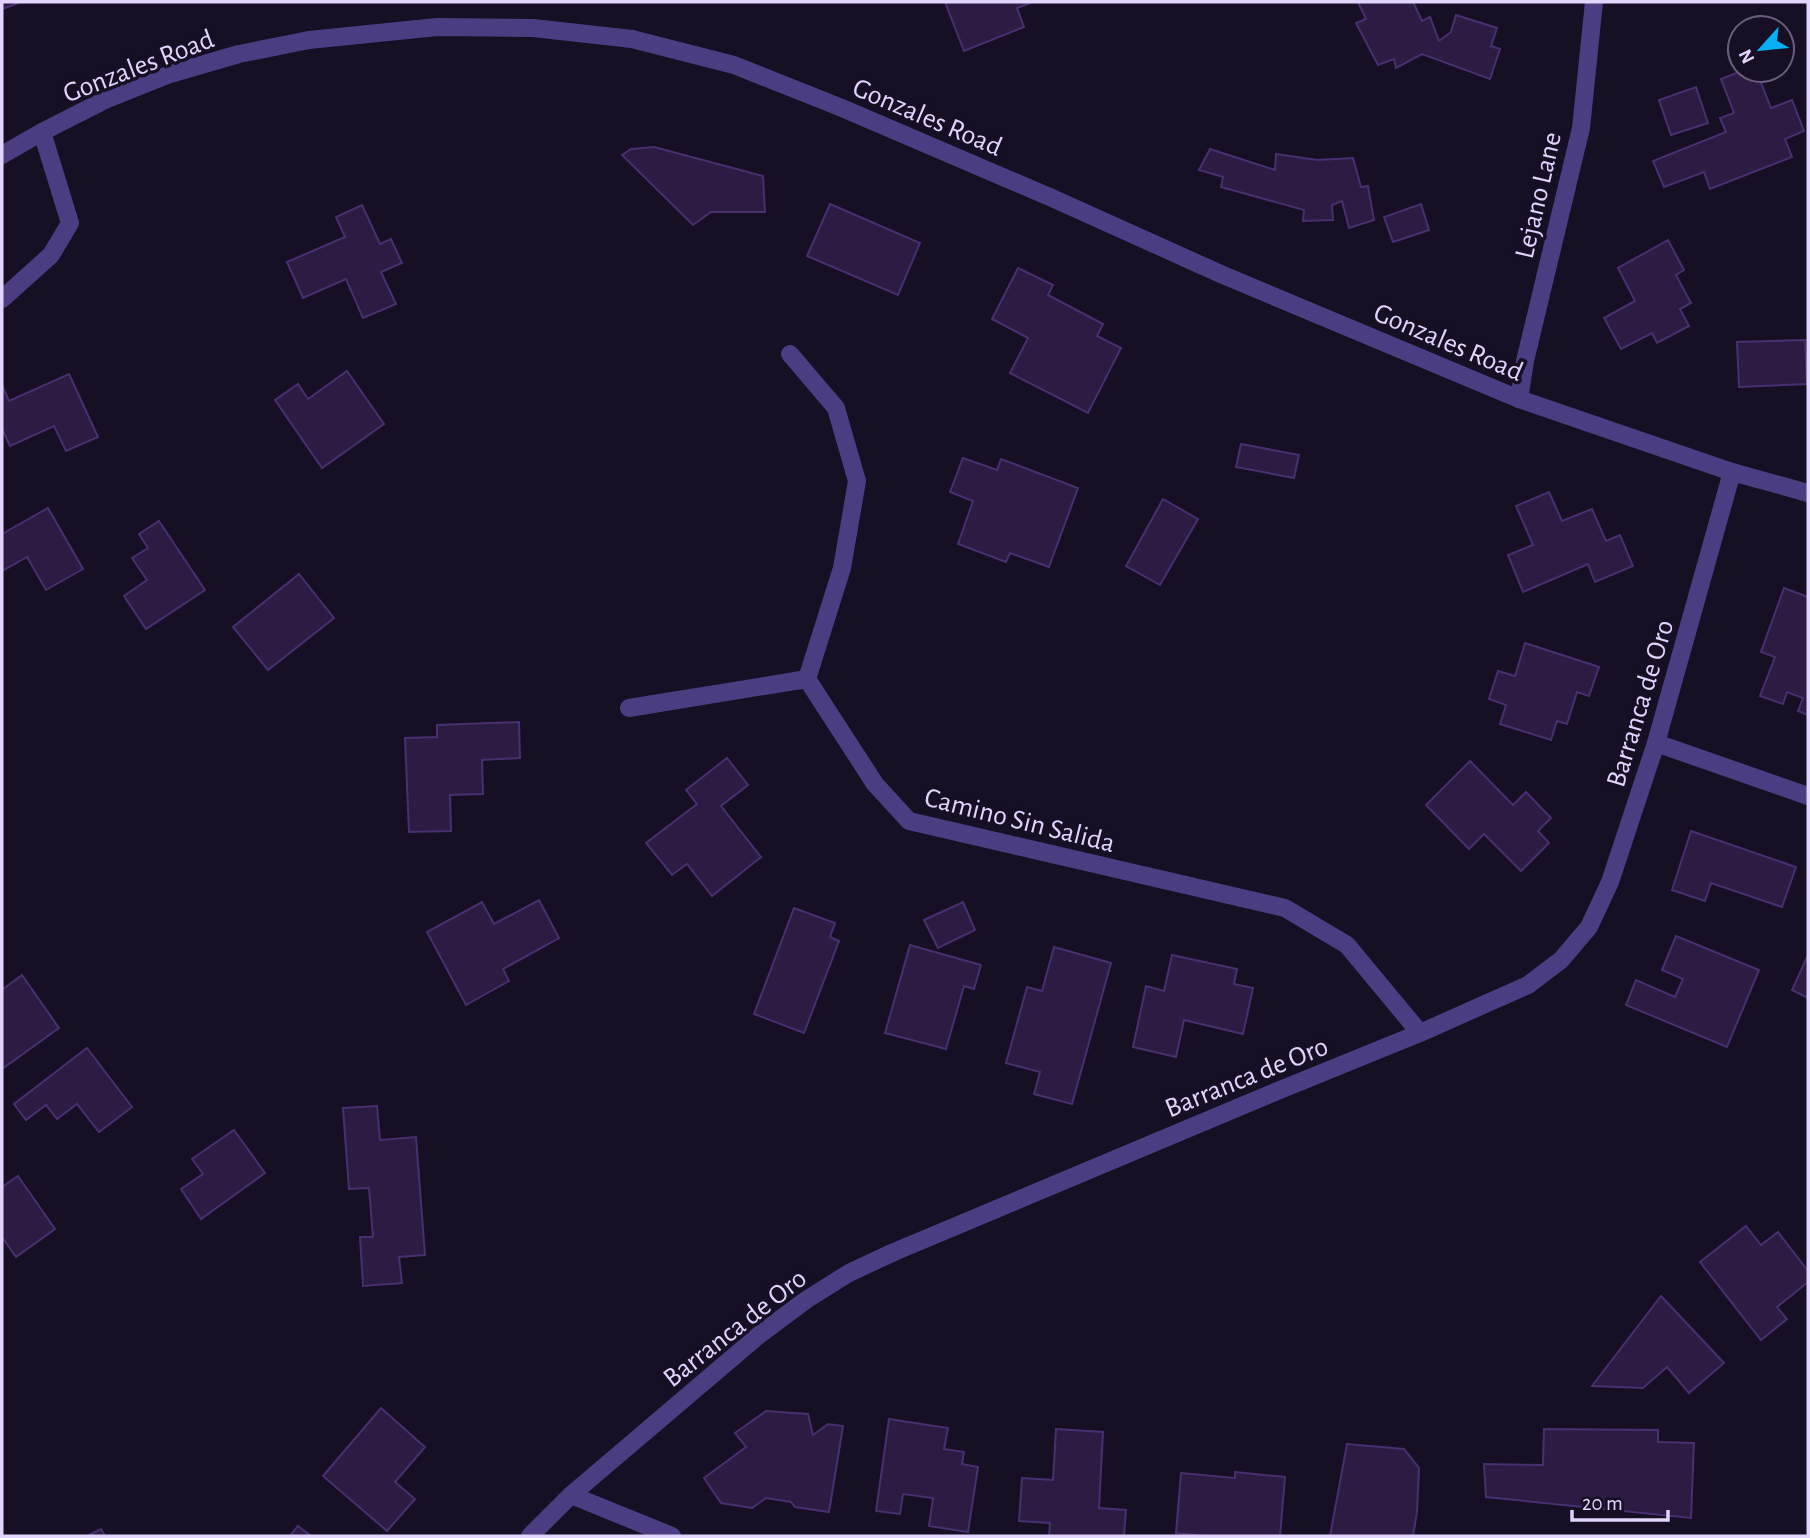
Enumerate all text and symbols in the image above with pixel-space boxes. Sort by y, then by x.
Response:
north arrow [1726,14,1796,84]
street label: Gonzales Road [59,25,218,108]
text: N [1736,46,1759,66]
street label: Gonzales Road [849,74,1006,162]
street label: Lejano Lane [1511,130,1567,261]
street label: Gonzales Road [1370,299,1527,387]
street label: Barranca de Oro [1602,617,1680,791]
street label: Camino Sin Salida [922,784,1118,858]
street label: Barranca de Oro [1161,1032,1332,1123]
street label: Barranca de Oro [658,1264,812,1393]
scale bar [1572,1478,1668,1522]
text: 20 m [1582,1493,1623,1514]

